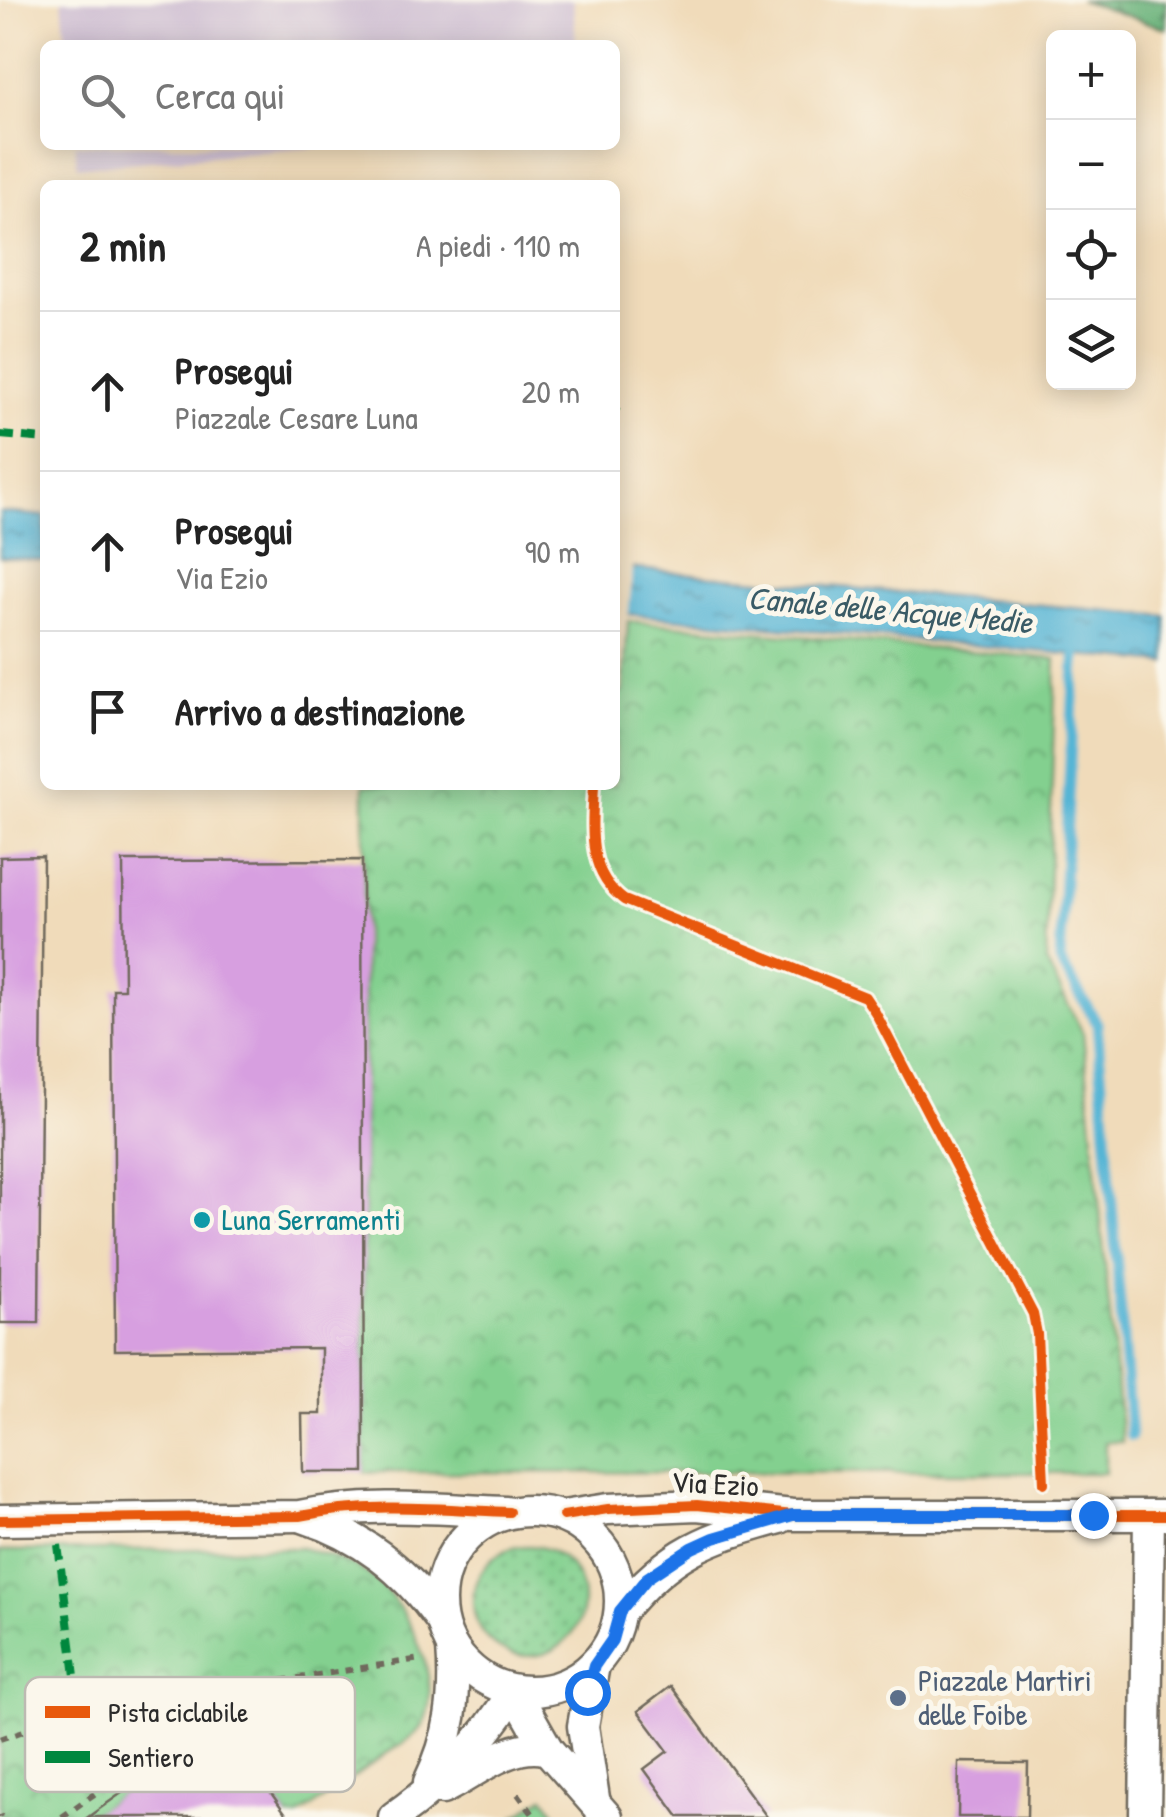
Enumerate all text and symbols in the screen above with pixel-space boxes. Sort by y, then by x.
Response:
map controls [1046,30,1136,390]
button: + [1046,30,1136,120]
search box [40,40,620,150]
icon: search [75,68,130,123]
text: Cerca qui [155,69,285,121]
button: − [1046,120,1136,210]
button: locate [1046,210,1136,300]
text: 2 min [80,217,166,274]
text: A piedi · 110 m [416,224,580,267]
button: layers [1046,300,1136,390]
text: Prosegui [175,344,294,396]
icon: ahead [80,364,135,419]
text: 20 m [522,370,580,413]
text: Piazzale Cesare Luna [175,396,418,439]
text: Prosegui [175,504,294,556]
icon: ahead [80,524,135,579]
text: 90 m [525,530,580,573]
text: Via Ezio [175,556,268,599]
water label: Canale delle Acque Medie [746,576,1035,643]
icon: arrive [80,684,135,739]
text: Arrivo a destinazione [175,685,465,737]
place label: Luna Serramenti [222,1199,401,1239]
marker: Luna Serramenti [191,1209,213,1231]
street label: Via Ezio [670,1461,760,1505]
route end [1071,1493,1117,1539]
place label: Piazzale Martiri delle Foibe [918,1660,1092,1734]
route start [565,1670,611,1716]
legend [25,1677,355,1792]
marker: Piazzale Martiri delle Foibe [887,1687,909,1709]
text: Pista ciclabile [108,1693,248,1731]
text: Sentiero [108,1738,194,1776]

